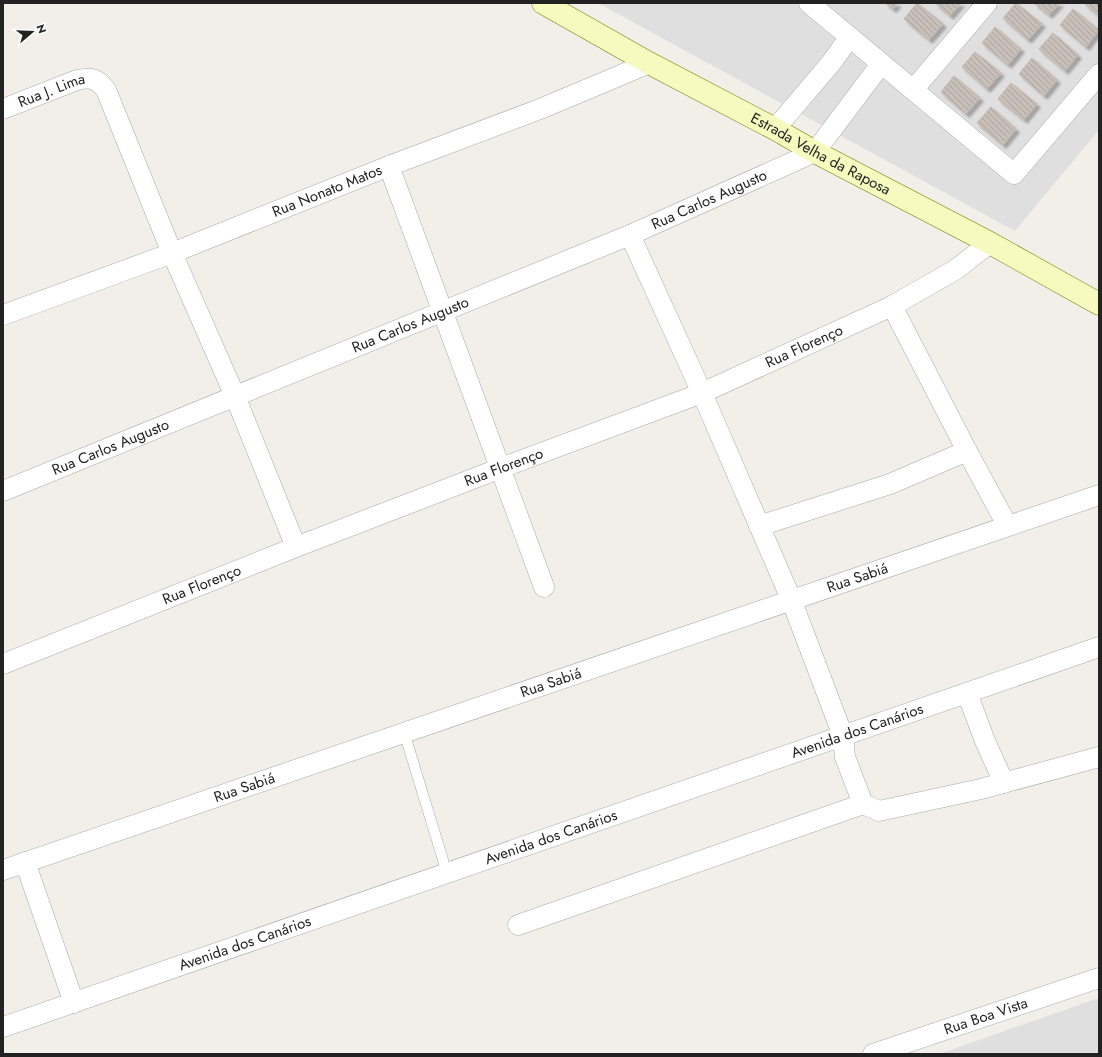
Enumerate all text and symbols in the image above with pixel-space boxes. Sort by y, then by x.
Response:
north arrow [12,12,52,52]
text: N [32,22,50,35]
street label: Rua J. Lima [15,68,87,113]
street label: Estrada Velha da Raposa [747,107,894,200]
street label: Rua Nonato Matos [269,159,385,223]
street label: Rua Carlos Augusto [648,164,771,235]
street label: Rua Carlos Augusto [348,291,472,358]
street label: Rua Florenço [762,319,846,374]
street label: Rua Carlos Augusto [49,413,172,481]
street label: Rua Florenço [461,442,546,492]
street label: Rua Sabiá [824,557,891,598]
street label: Rua Florenço [159,559,244,610]
street label: Rua Sabiá [517,662,584,703]
street label: Avenida dos Canários [788,698,926,764]
street label: Rua Sabiá [211,767,278,808]
street label: Avenida dos Canários [482,804,620,870]
street label: Avenida dos Canários [176,910,314,976]
street label: Rua Boa Vista [941,992,1031,1040]

